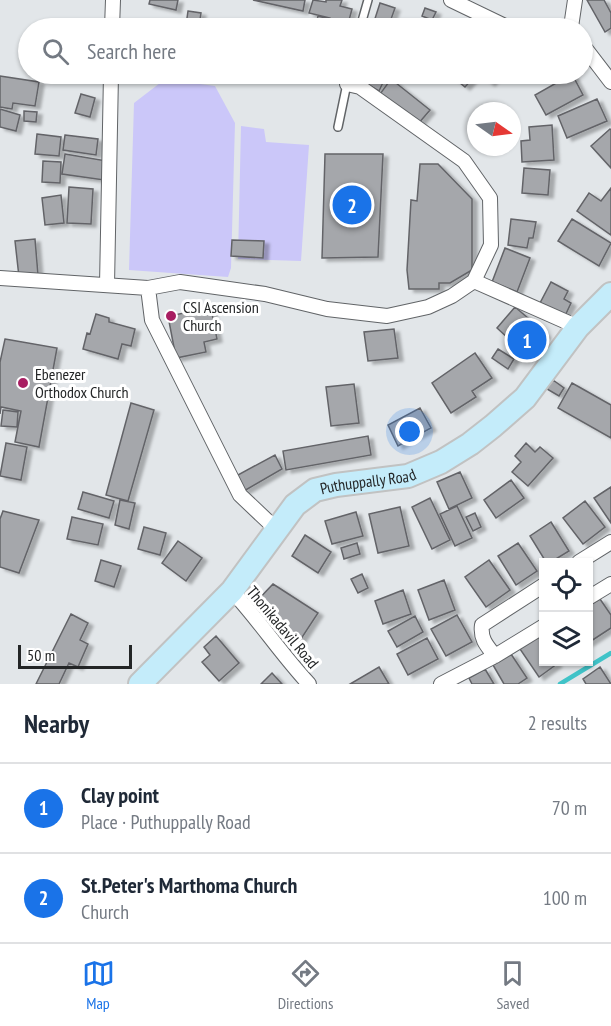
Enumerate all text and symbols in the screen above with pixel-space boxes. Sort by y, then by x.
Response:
search box [18,18,593,84]
icon: search [39,35,72,68]
text: Search here [87,37,176,65]
north arrow [467,102,521,156]
pin: 2 [332,182,372,228]
place label: CSI Ascension Church [183,297,259,335]
marker: CSI Ascension Church [164,309,178,323]
pin: 1 [508,318,546,362]
place label: Ebenezer Orthodox Church [35,364,128,402]
marker: Ebenezer Orthodox Church [16,376,30,390]
your location [395,417,424,446]
street label: Puthuppally Road [318,464,419,498]
map controls [539,558,593,666]
button: locate [539,558,593,612]
street label: Thonikadavil Road [243,582,323,672]
button: layers [539,612,593,666]
scale bar [18,642,132,670]
text: 50 m [27,645,55,665]
text: Nearby [24,707,89,740]
text: 2 results [528,710,587,736]
text: Clay point [81,781,159,809]
text: 1 [39,795,48,821]
text: 70 m [552,795,587,821]
text: Place · Puthuppally Road [81,809,251,835]
text: St.Peter's Marthoma Church [81,871,297,899]
text: 2 [39,885,48,911]
text: 100 m [543,885,587,911]
text: Church [81,899,129,925]
tab: Map [82,957,115,1013]
tab: Directions [278,957,333,1013]
tab: Saved [496,957,529,1013]

